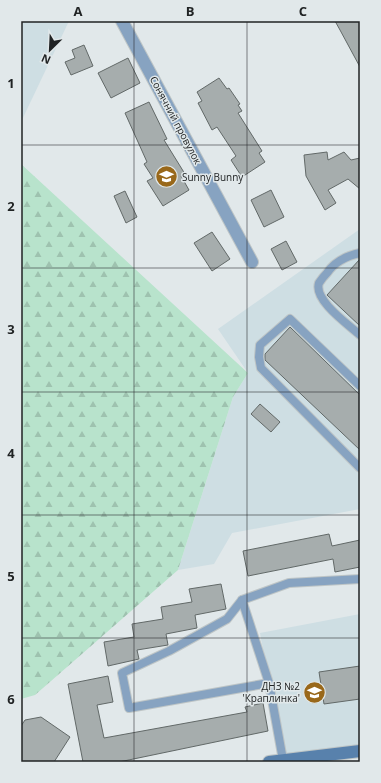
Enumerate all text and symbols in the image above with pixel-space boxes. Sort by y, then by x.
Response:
text: A [74,2,83,20]
text: B [186,2,195,20]
text: C [299,2,307,20]
north arrow [30,30,70,70]
text: N [39,51,53,68]
street label: Сонячний провулок [147,73,206,167]
text: 1 [7,74,15,92]
school or university icon: Sunny Bunny [154,164,180,190]
place label: Sunny Bunny [182,170,244,184]
text: 2 [7,197,15,215]
text: 3 [7,320,15,338]
text: 4 [7,444,15,462]
text: 5 [7,567,15,585]
place label: ДНЗ №2 'Краплинка' [243,679,300,705]
school or university icon: ДНЗ №2 'Краплинка' [302,679,328,705]
text: 6 [7,690,15,708]

